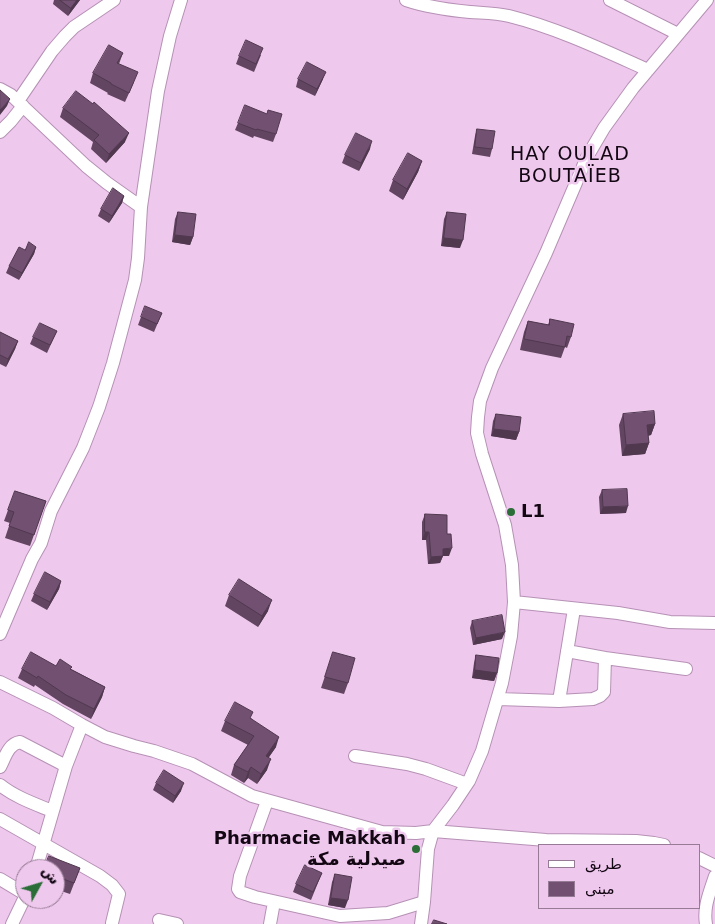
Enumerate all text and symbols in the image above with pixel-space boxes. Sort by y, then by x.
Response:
district label: HAY OULAD BOUTAÏEB [509,144,631,188]
place label: L1 [521,501,545,523]
marker: L1 [505,506,517,518]
place label: Pharmacie Makkah صيدلية مكة [214,828,406,871]
marker: Pharmacie Makkah صيدلية مكة [410,843,422,855]
legend [538,844,700,909]
text: طريق [585,855,622,873]
north arrow [15,859,65,909]
text: ش [39,863,63,888]
text: مبنى [585,880,615,898]

